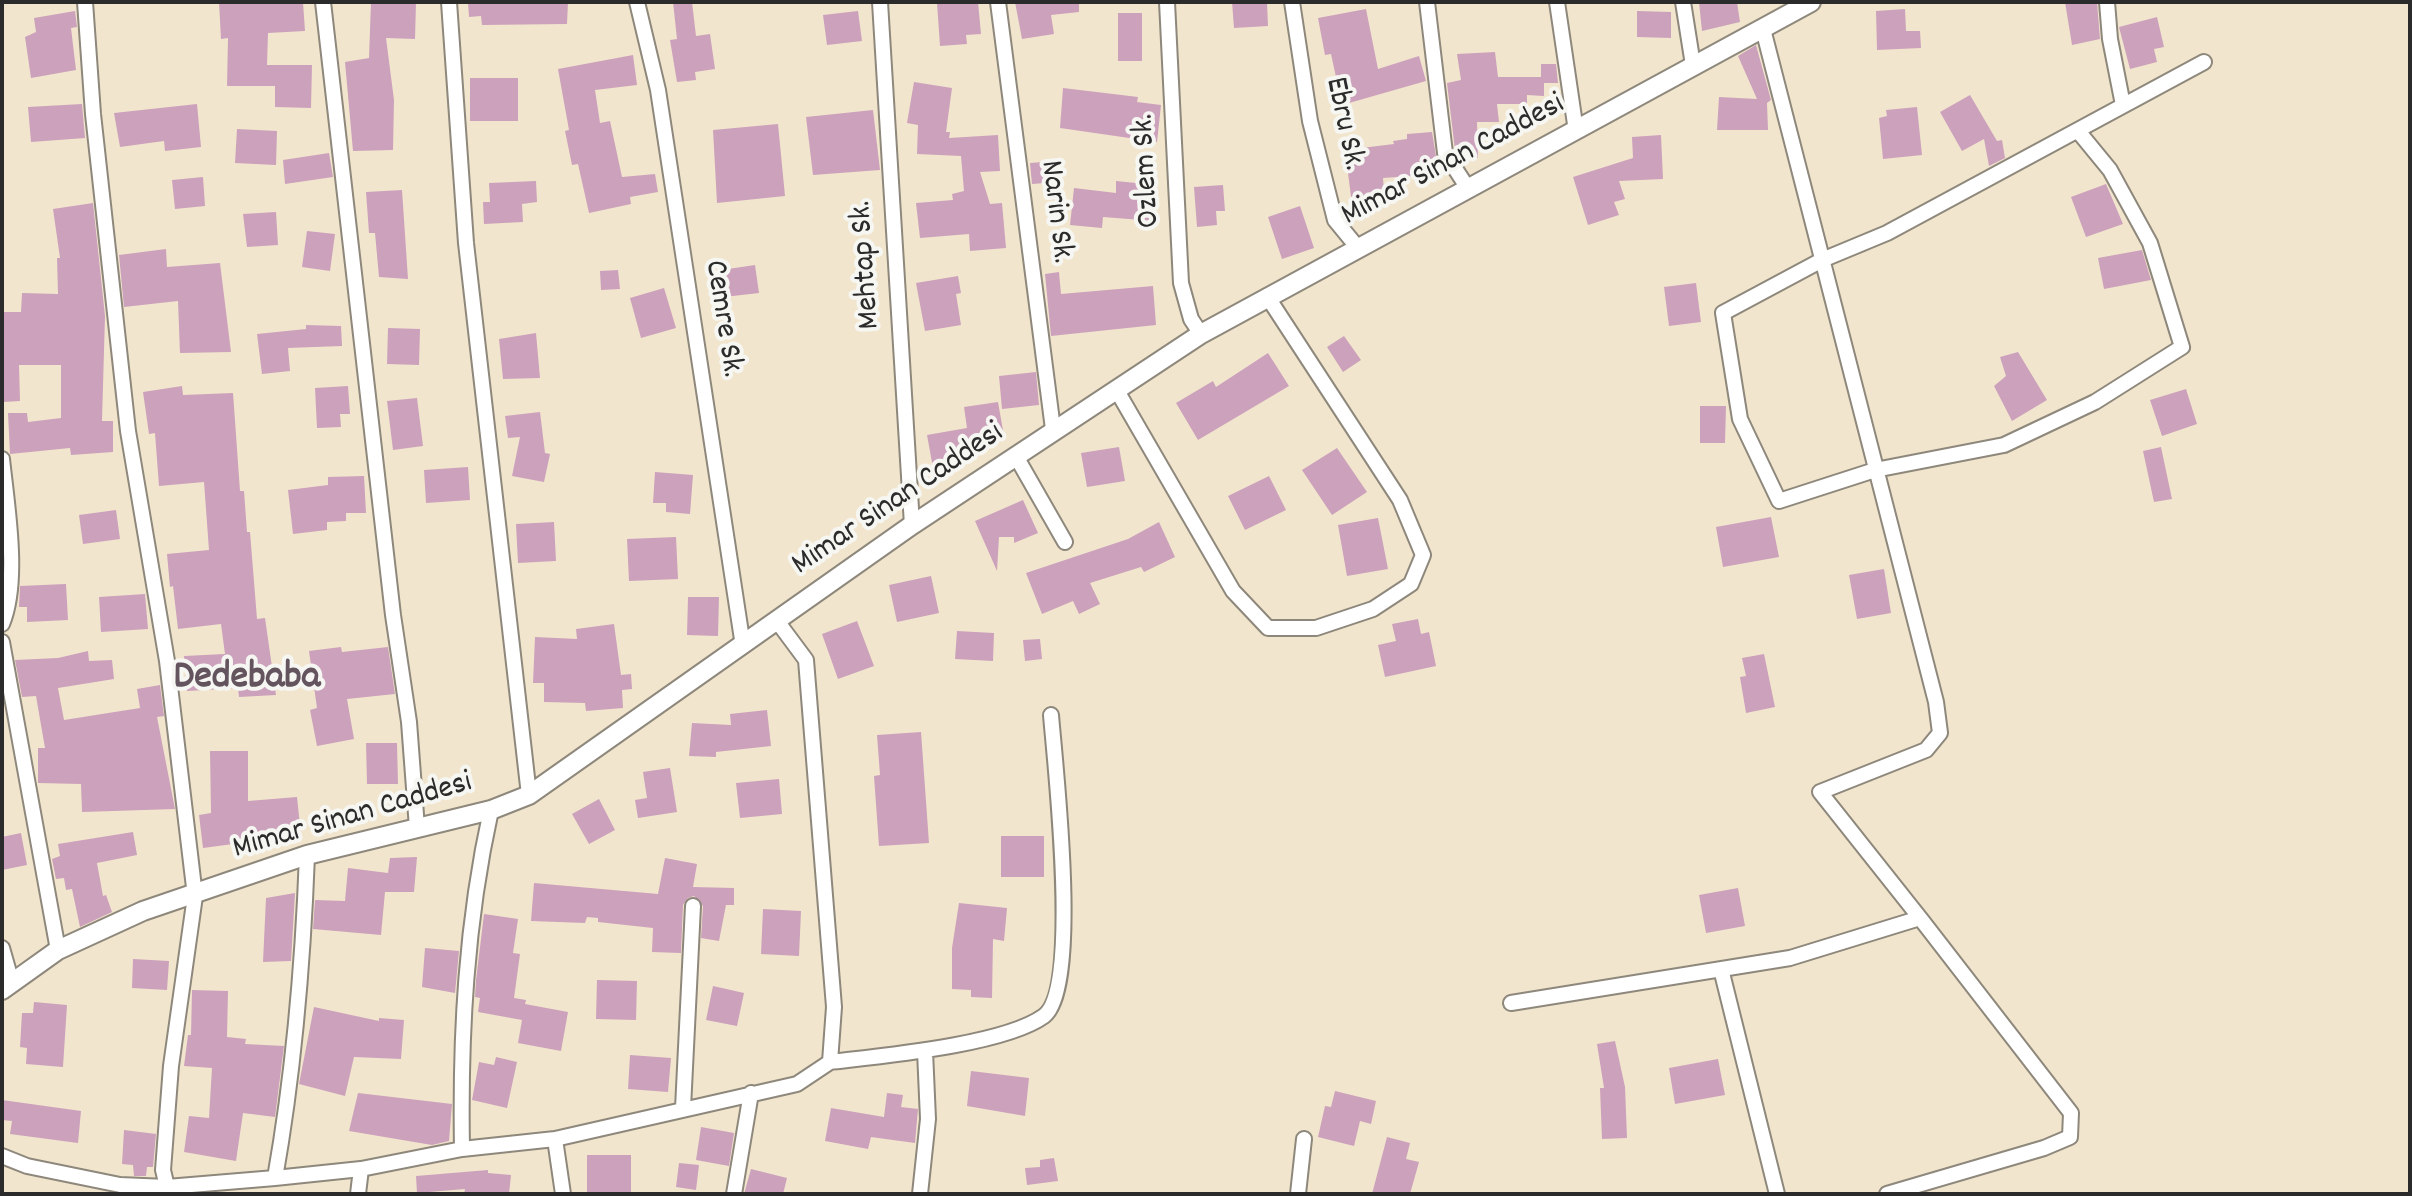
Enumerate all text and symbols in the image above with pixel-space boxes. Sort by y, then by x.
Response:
street label: Ebru Sk. [1313,74,1371,174]
street label: Mimar Sinan Caddesi [1336,87,1572,237]
street label: Ozlem Sk. [1127,113,1171,229]
street label: Narin Sk. [1029,158,1079,266]
street label: Mehtap Sk. [844,199,892,331]
street label: Cemre Sk. [693,258,749,380]
street label: Mimar Sinan Caddesi [786,416,1012,586]
district label: Dedebaba [174,657,320,705]
street label: Mimar Sinan Caddesi [229,766,477,870]

